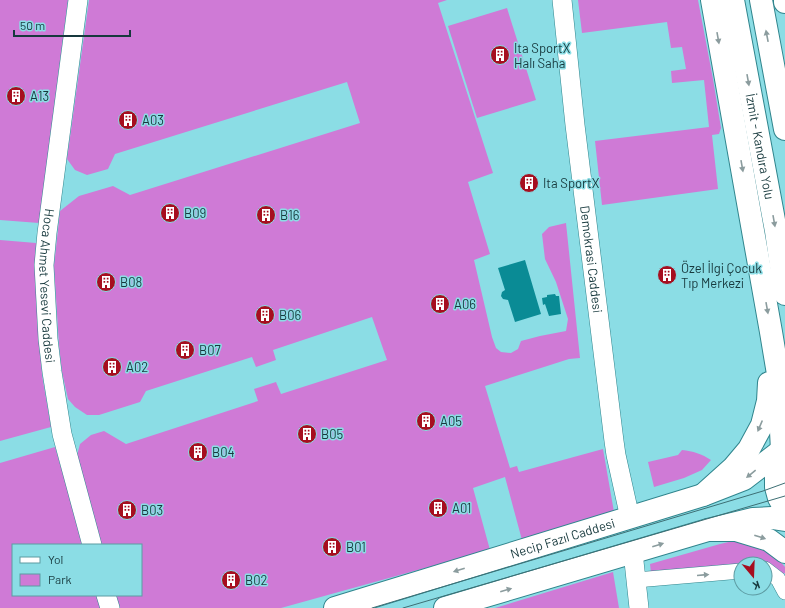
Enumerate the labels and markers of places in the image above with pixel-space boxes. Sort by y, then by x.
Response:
place label: Ita SportX Halı Saha [514,40,571,71]
building icon: Ita SportX Halı Saha [489,44,511,66]
building icon: A13 [5,85,27,107]
place label: A13 [30,88,49,104]
building icon: A03 [117,109,139,131]
place label: A03 [142,112,164,128]
building icon: Ita SportX [518,172,540,194]
place label: Ita SportX [543,175,600,191]
building icon: B09 [159,202,181,224]
building icon: B16 [255,204,277,226]
place label: B09 [184,205,206,221]
place label: B16 [280,207,300,223]
place label: Özel İlgi Çocuk Tıp Merkezi [681,260,762,291]
building icon: Özel İlgi Çocuk Tıp Merkezi [656,264,678,286]
building icon: B08 [95,271,117,293]
place label: B08 [120,274,142,290]
building icon: A06 [429,293,451,315]
place label: A06 [454,296,476,312]
building icon: B06 [254,304,276,326]
place label: B06 [279,307,301,323]
building icon: B07 [174,339,196,361]
place label: B07 [199,342,221,358]
building icon: A02 [101,356,123,378]
place label: A02 [126,359,148,375]
building icon: A05 [415,410,437,432]
place label: A05 [440,413,462,429]
building icon: B05 [296,423,318,445]
place label: B05 [321,426,343,442]
building icon: B04 [187,441,209,463]
place label: B04 [212,444,235,460]
building icon: A01 [427,497,449,519]
building icon: B03 [116,499,138,521]
place label: A01 [452,500,471,516]
place label: B03 [141,502,163,518]
building icon: B01 [321,536,343,558]
place label: B01 [346,539,366,555]
building icon: B02 [220,569,242,591]
place label: B02 [245,572,267,588]

